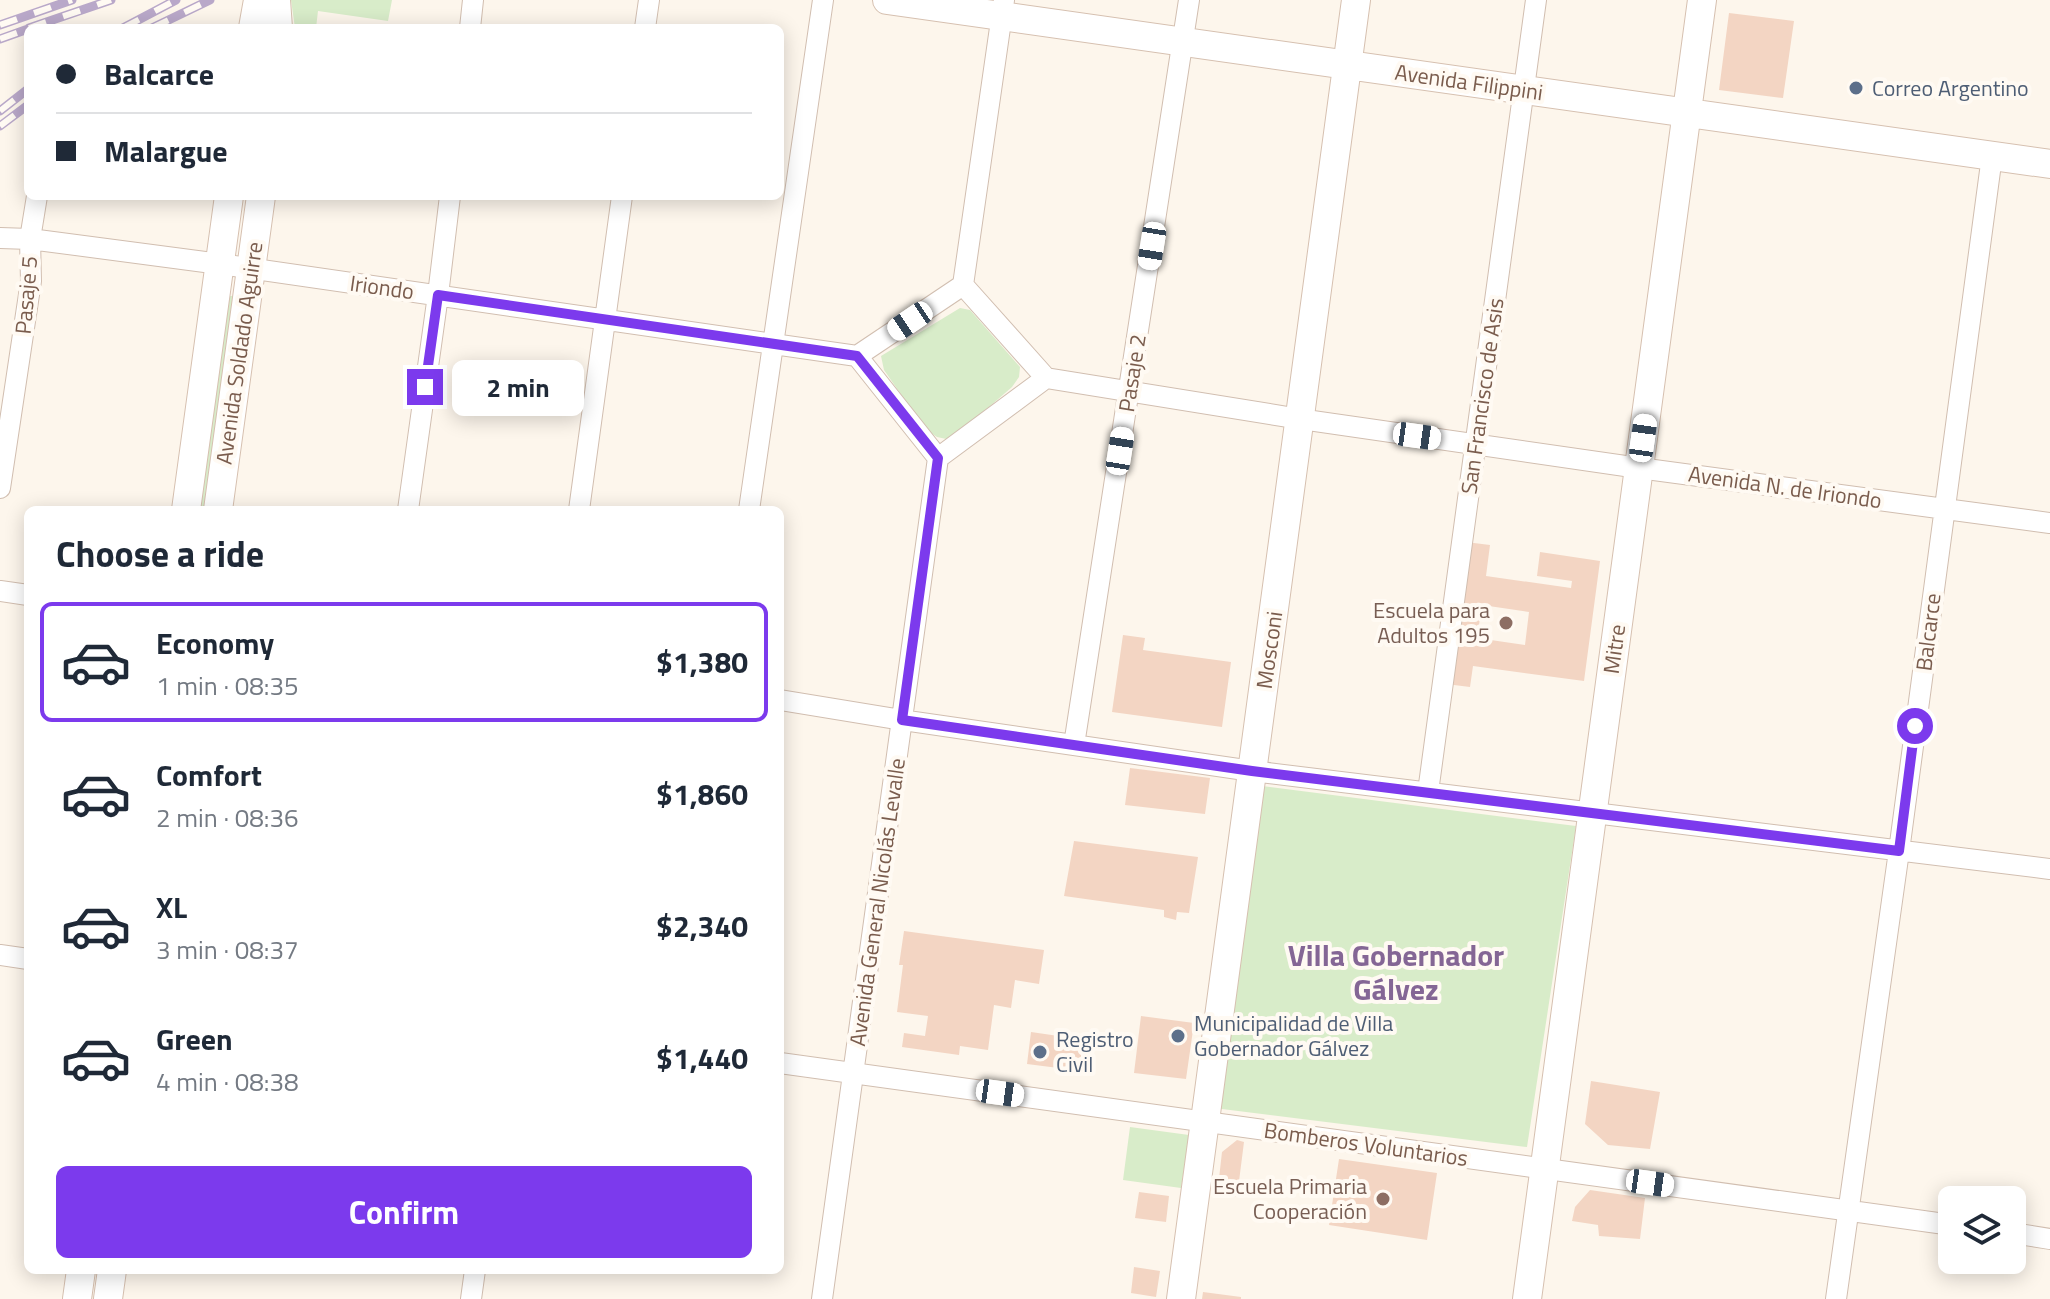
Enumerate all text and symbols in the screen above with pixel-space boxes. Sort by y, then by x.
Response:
text: Balcarce [104,51,214,97]
street label: Avenida Filippini [1393,55,1545,109]
place label: Correo Argentino [1872,71,2029,105]
marker: Correo Argentino [1847,79,1865,97]
text: Malargue [104,128,228,174]
car [1136,220,1168,272]
street label: Avenida Soldado Aguirre [207,239,271,467]
street label: Pasaje 5 [6,255,46,335]
street label: Iriondo [348,266,416,308]
street label: San Francisco de Asis [1451,296,1513,496]
car [883,298,937,344]
street label: Pasaje 2 [1109,332,1155,414]
callout: 2 min [453,359,585,415]
text: 2 min [486,368,550,407]
route end [407,369,443,405]
car [1628,413,1658,463]
car [1392,421,1442,451]
car [1104,425,1136,477]
street label: Avenida N. de Iriondo [1686,457,1884,517]
text: Choose a ride [56,526,264,581]
street label: Balcarce [1906,591,1950,673]
place label: Escuela para Adultos 195 [1373,593,1490,652]
street label: Mosconi [1247,609,1291,691]
marker: Escuela para Adultos 195 [1497,614,1515,632]
text: Economy [156,620,274,666]
street label: Mitre [1594,622,1634,676]
icon: car [60,626,132,698]
text: $1,380 [656,639,748,685]
text: 1 min · 08:35 [156,666,299,705]
route start [1897,708,1933,744]
text: Comfort [156,752,262,798]
street label: Avenida General Nicolás Levalle [840,756,914,1048]
icon: car [60,758,132,830]
text: $1,860 [656,771,748,817]
text: 2 min · 08:36 [156,798,299,837]
text: XL [156,884,187,930]
icon: car [60,890,132,962]
text: $2,340 [656,903,748,949]
text: 3 min · 08:37 [156,930,299,969]
district label: Villa Gobernador Gálvez [1288,932,1504,1012]
place label: Municipalidad de Villa Gobernador Gálvez [1194,1006,1393,1065]
text: Green [156,1016,233,1062]
icon: car [60,1022,132,1094]
place label: Registro Civil [1056,1022,1134,1081]
marker: Municipalidad de Villa Gobernador Gálvez [1169,1027,1187,1045]
text: $1,440 [656,1035,748,1081]
marker: Registro Civil [1031,1043,1049,1061]
text: 4 min · 08:38 [156,1062,299,1101]
car [975,1078,1025,1108]
street label: Bomberos Voluntarios [1262,1113,1470,1175]
button: Confirm [56,1166,752,1258]
car [1625,1168,1675,1198]
place label: Escuela Primaria Cooperación [1213,1169,1367,1228]
map controls [1938,1186,2026,1274]
button: layers [1938,1186,2026,1274]
marker: Escuela Primaria Cooperación [1374,1190,1392,1208]

